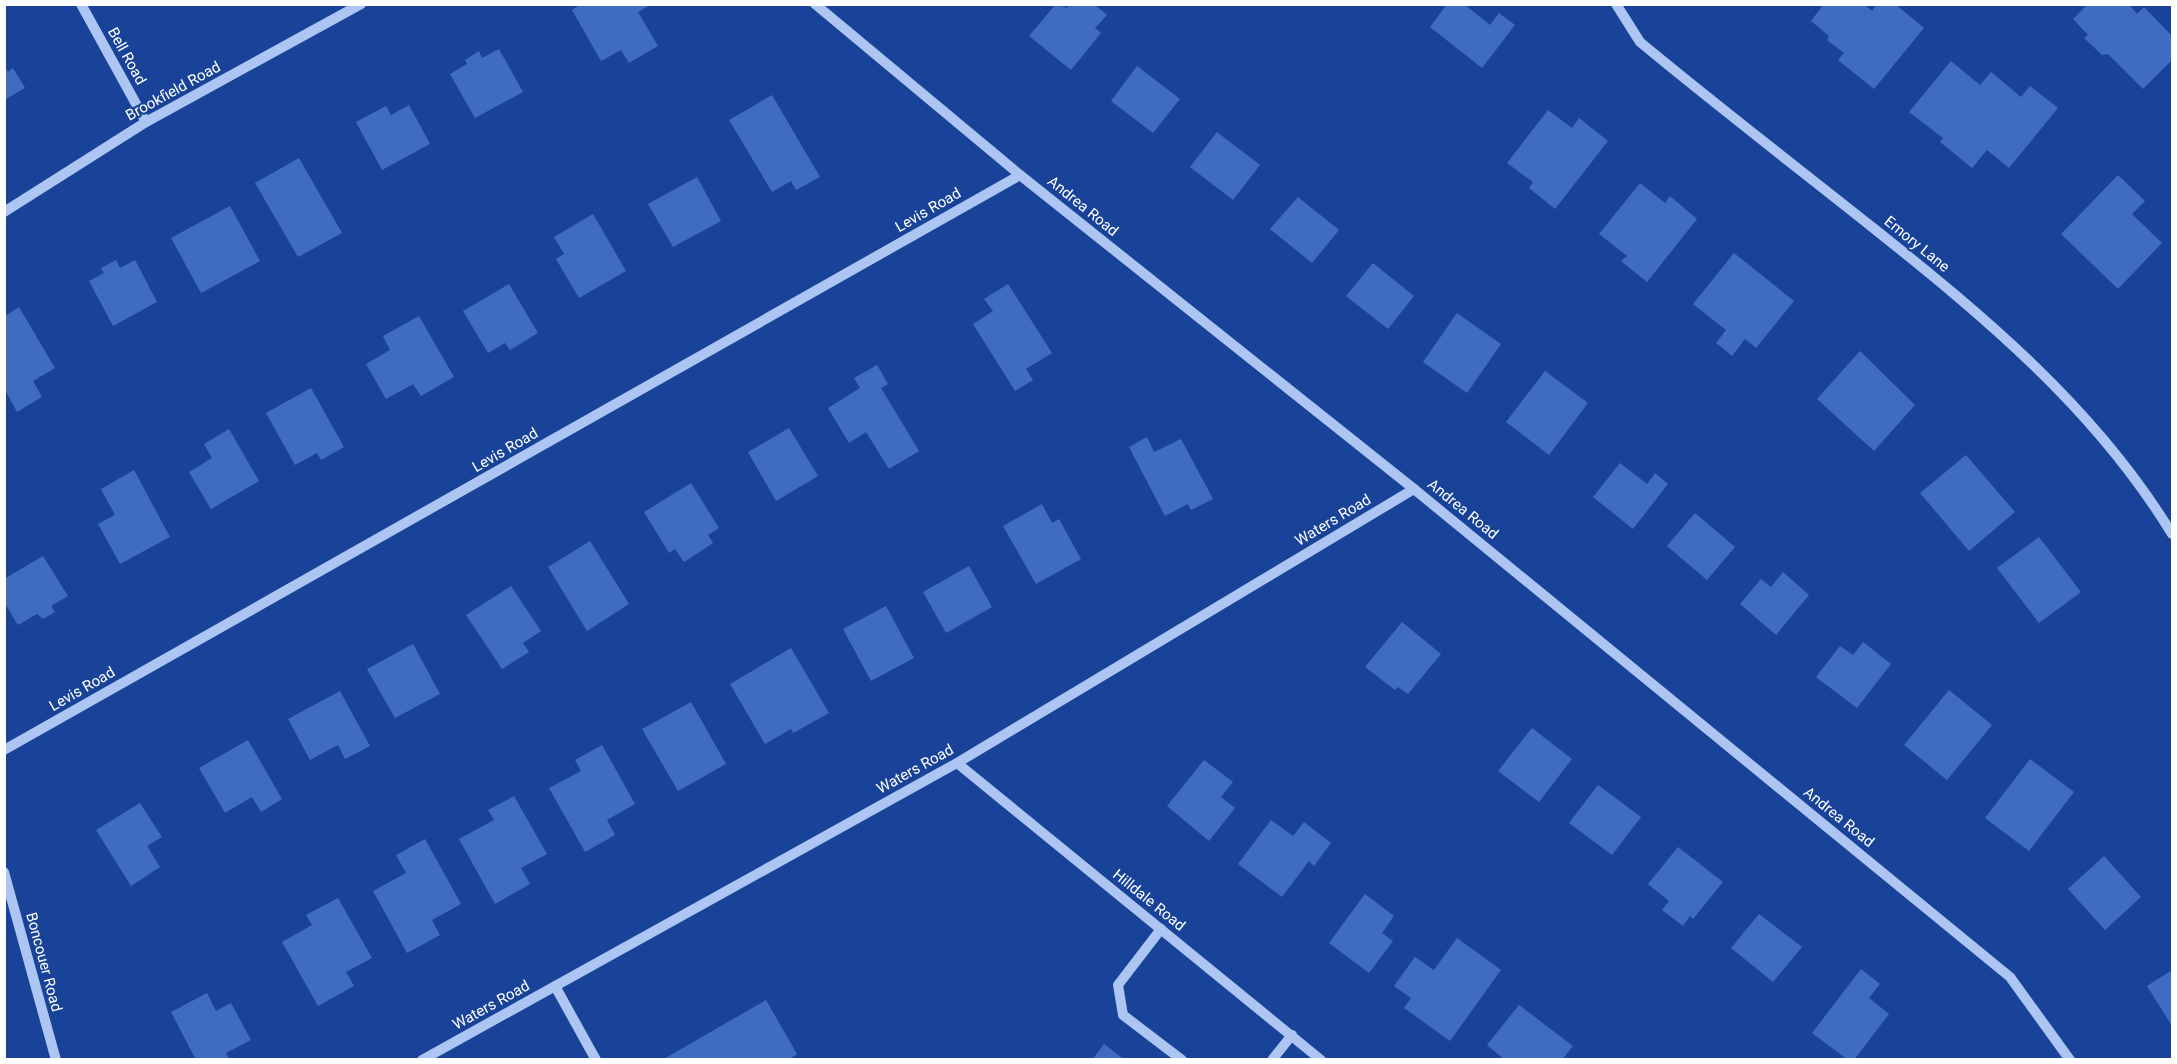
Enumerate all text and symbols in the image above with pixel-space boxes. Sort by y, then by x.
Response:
street label: Bell Road [104,24,150,88]
street label: Brookfield Road [122,58,224,124]
street label: Andrea Road [1044,172,1122,240]
street label: Levis Road [892,184,964,236]
street label: Emory Lane [1881,212,1953,276]
street label: Levis Road [469,424,541,476]
street label: Andrea Road [1424,475,1502,543]
street label: Waters Road [1292,490,1374,550]
street label: Levis Road [46,663,118,715]
street label: Waters Road [873,741,957,797]
street label: Andrea Road [1800,783,1878,851]
street label: Hilldale Road [1109,865,1189,935]
street label: Boncouer Road [22,910,66,1014]
street label: Waters Road [449,977,533,1033]

